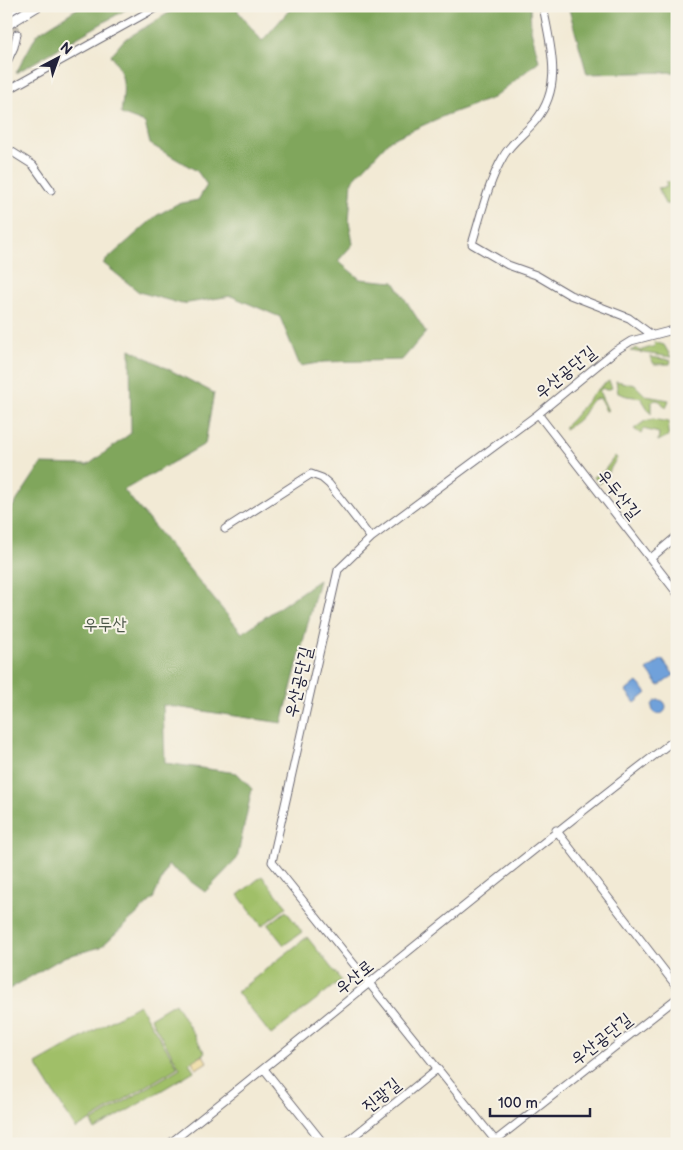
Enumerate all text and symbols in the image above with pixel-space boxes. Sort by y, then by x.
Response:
north arrow [32,32,82,82]
text: N [57,39,76,58]
street label: 우산공단길 [531,341,600,403]
street label: 우두산길 [592,465,645,524]
park label: 우두산 [83,614,127,635]
street label: 우산공단길 [280,644,317,720]
street label: 우산로 [331,956,378,999]
street label: 우산공단길 [566,1009,637,1070]
street label: 진광길 [358,1073,405,1117]
scale bar [490,1085,590,1117]
text: 100 m [498,1094,538,1113]

